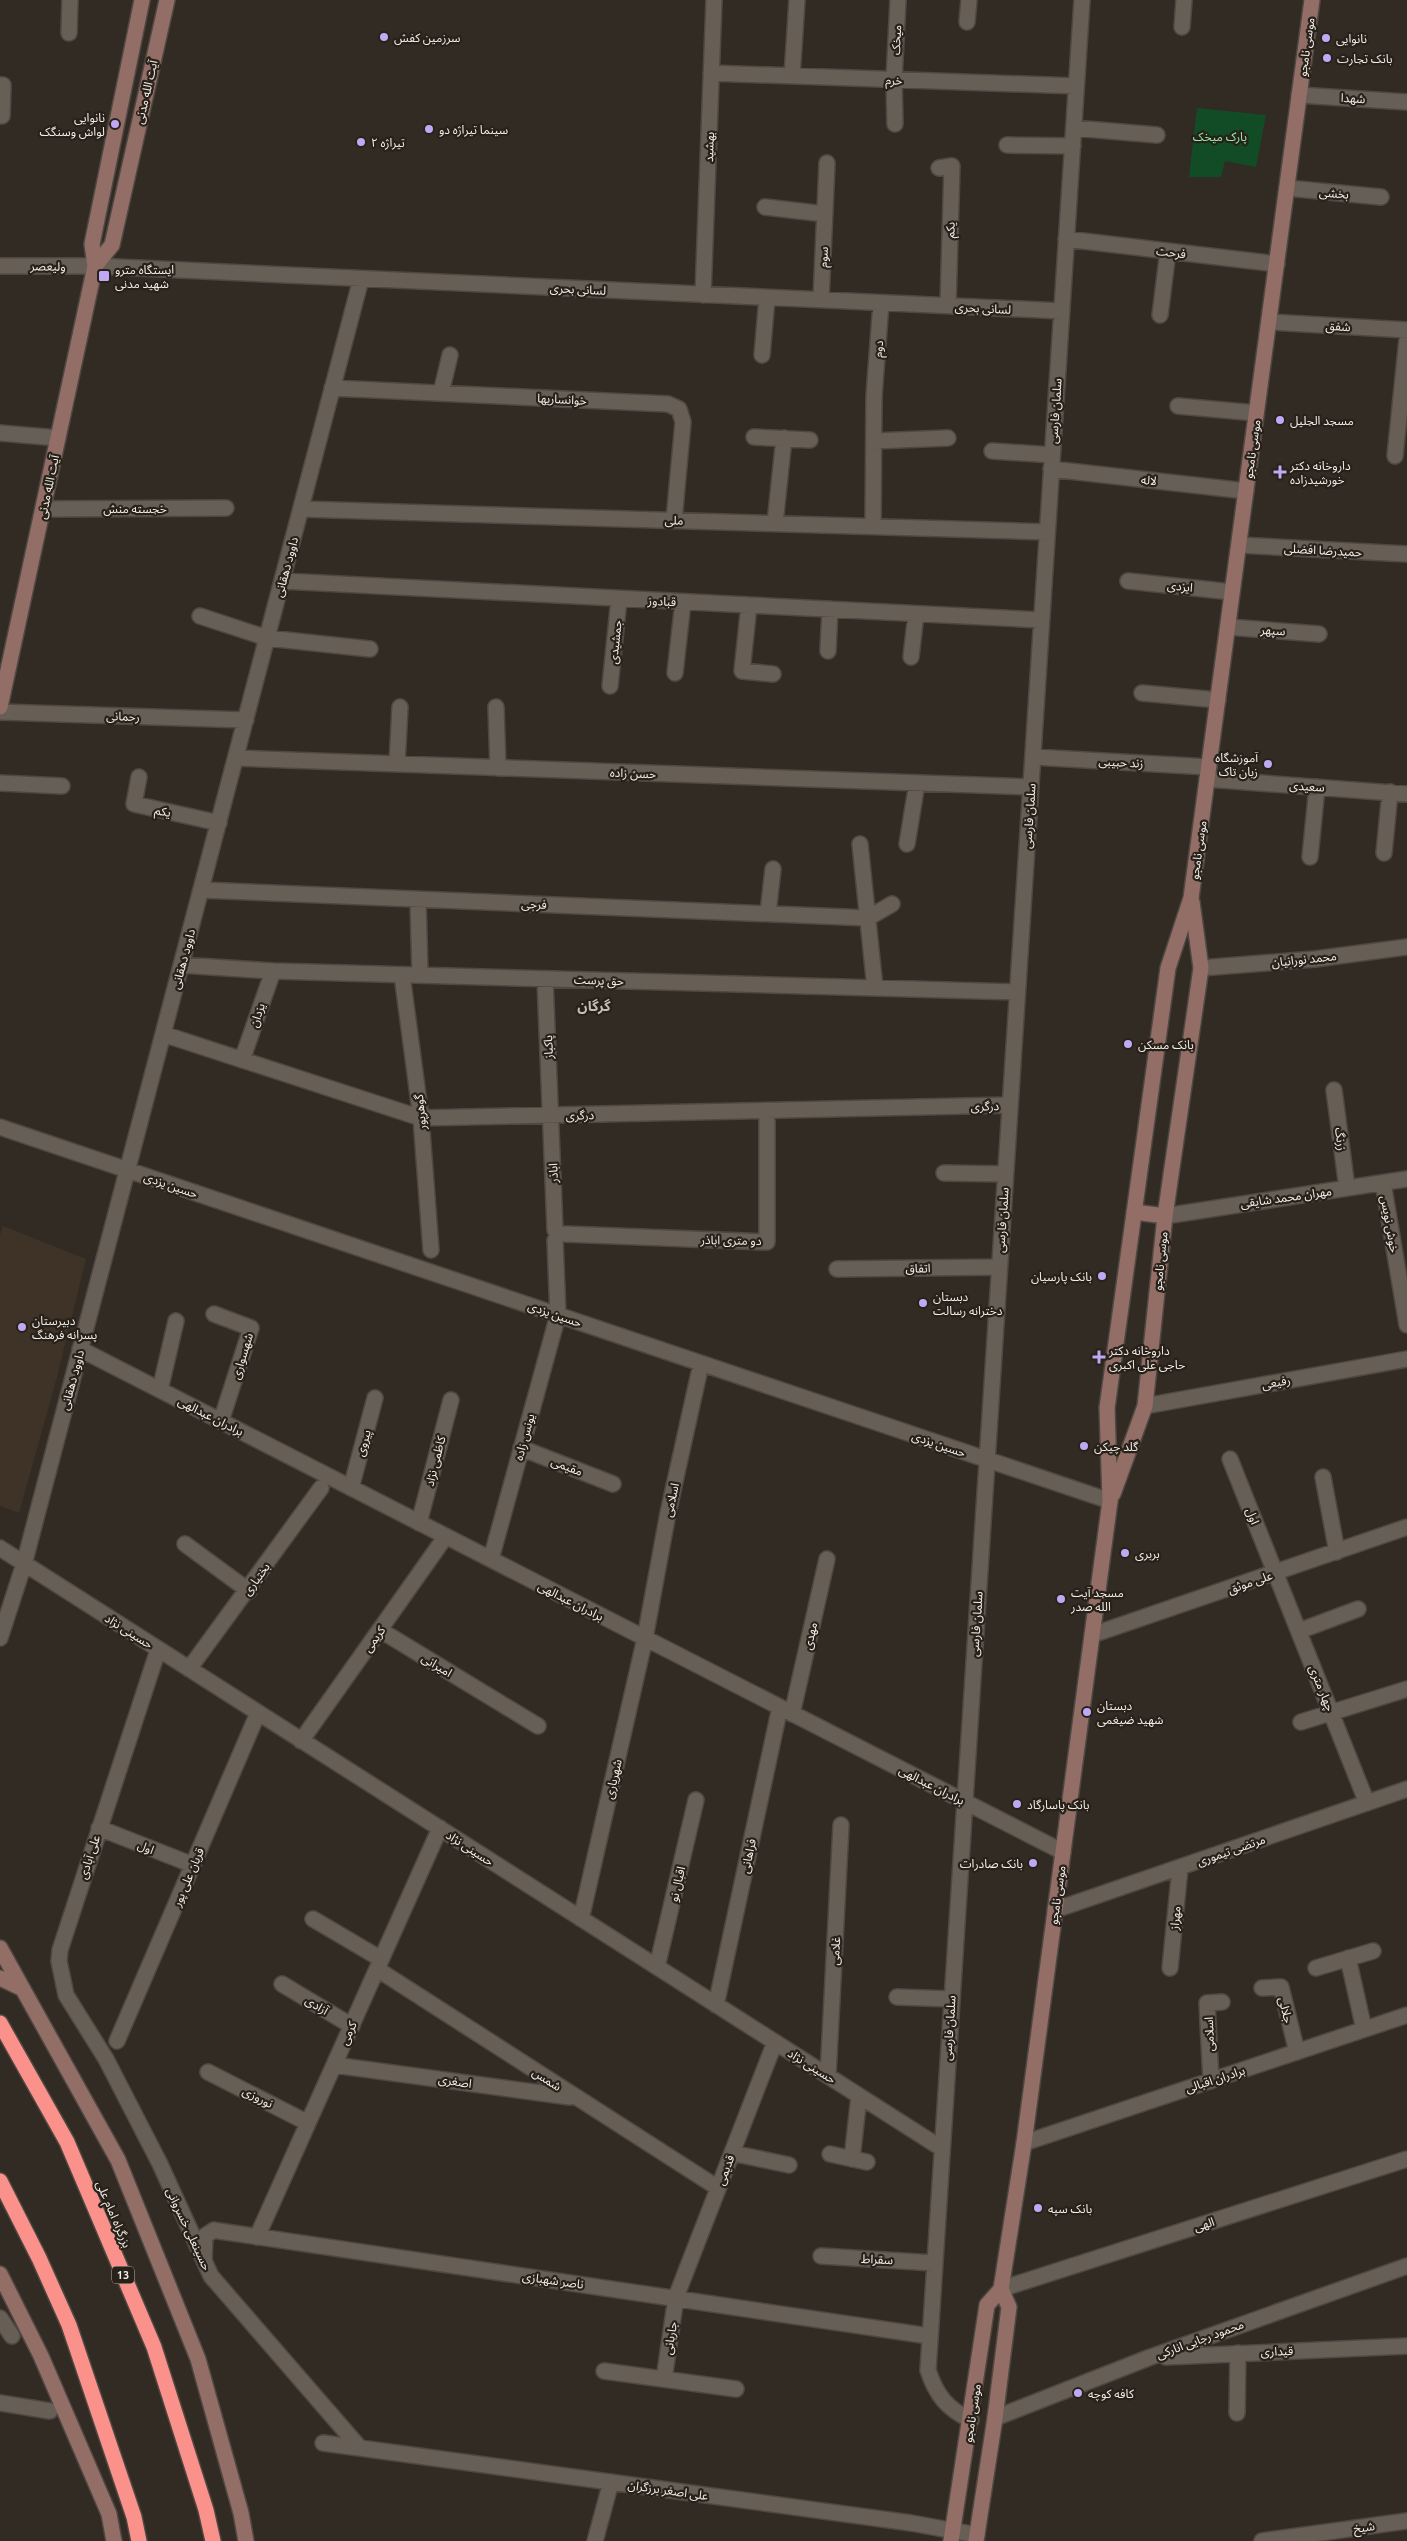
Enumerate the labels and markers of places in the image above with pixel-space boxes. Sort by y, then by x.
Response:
marker: سرزمین کفش [378,31,390,43]
place label: سرزمین کفش [394,31,460,45]
marker: نانوایی [1320,32,1332,44]
place label: نانوایی [1336,32,1367,46]
marker: بانک تجارت [1321,52,1333,64]
place label: بانک تجارت [1337,52,1392,66]
place label: نانوایی لواش وسنگک [39,111,105,139]
marker: نانوایی لواش وسنگک [109,118,121,130]
marker: سینما تیراژه دو [423,123,435,135]
place label: سینما تیراژه دو [439,123,508,137]
marker: تیراژه ۲ [355,136,367,148]
place label: تیراژه ۲ [371,136,405,150]
place label: ایستگاه مترو شهید مدنی [115,263,174,291]
marker: ایستگاه مترو شهید مدنی [97,269,111,283]
marker: مسجد الجلیل [1274,414,1286,426]
place label: مسجد الجلیل [1290,414,1354,428]
place label: داروخانه دکتر خورشیدزاده [1289,459,1351,487]
marker: داروخانه دکتر خورشیدزاده [1274,466,1286,478]
place label: آموزشگاه زبان تاک [1215,751,1258,779]
marker: آموزشگاه زبان تاک [1262,758,1274,770]
marker: بانک مسکن [1122,1038,1134,1050]
place label: بانک مسکن [1138,1038,1194,1052]
place label: بانک پارسیان [1031,1270,1092,1285]
marker: بانک پارسیان [1096,1270,1108,1282]
place label: دبستان دخترانه رسالت [933,1290,1003,1318]
marker: دبستان دخترانه رسالت [917,1297,929,1309]
place label: دبیرستان پسرانه فرهنگ [32,1314,97,1343]
marker: دبیرستان پسرانه فرهنگ [16,1321,28,1333]
place label: داروخانه دکتر حاجی علی اکبری [1108,1344,1185,1372]
marker: داروخانه دکتر حاجی علی اکبری [1093,1351,1105,1363]
marker: گلد چیکن [1078,1440,1090,1452]
place label: گلد چیکن [1094,1440,1139,1455]
marker: بربری [1119,1547,1131,1559]
place label: بربری [1135,1547,1160,1561]
place label: مسجد آیت الله صدر [1070,1586,1124,1614]
marker: مسجد آیت الله صدر [1055,1593,1067,1605]
place label: دبستان شهید ضیغمی [1097,1699,1163,1727]
marker: دبستان شهید ضیغمی [1081,1706,1093,1718]
marker: بانک پاسارگاد [1011,1798,1023,1810]
place label: بانک پاسارگاد [1027,1798,1089,1813]
place label: بانک صادرات [960,1857,1023,1871]
marker: بانک صادرات [1027,1857,1039,1869]
marker: بانک سپه [1032,2202,1044,2214]
place label: بانک سپه [1048,2202,1092,2217]
marker: کافه کوچه [1072,2387,1084,2399]
place label: کافه کوچه [1088,2387,1135,2402]

